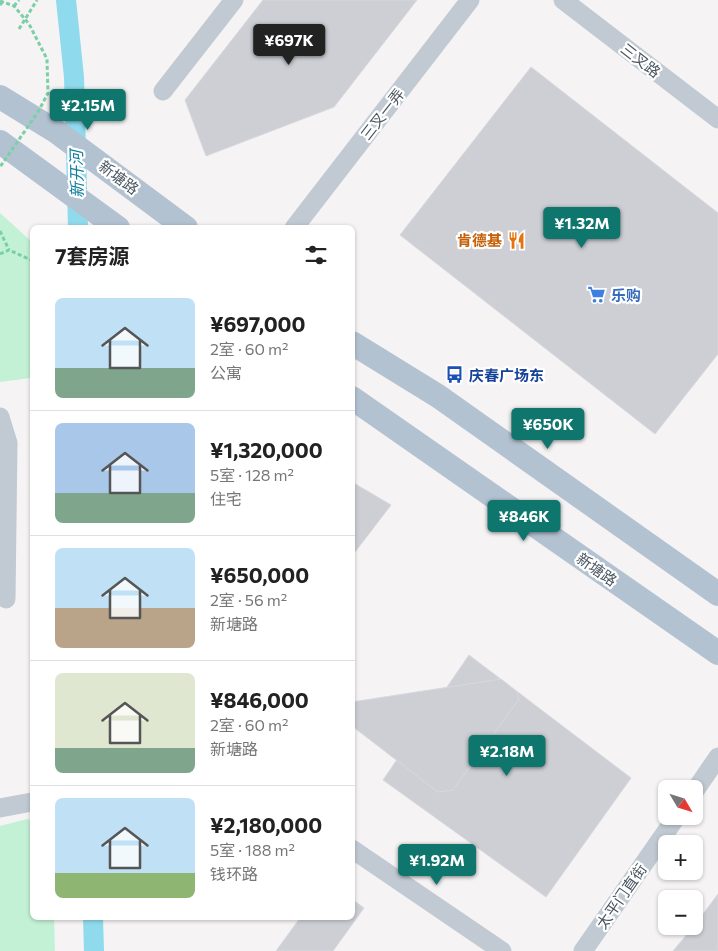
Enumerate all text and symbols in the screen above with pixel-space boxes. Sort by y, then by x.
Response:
pin: ¥697K [254,23,324,66]
text: ¥697K [264,30,314,49]
street label: 三叉路 [618,39,664,81]
street label: 三叉一弄 [356,85,408,143]
pin: ¥2.15M [47,88,129,131]
text: ¥2.15M [61,95,115,114]
water label: 新开河 [66,147,86,198]
street label: 新塘路 [96,156,142,198]
pin: ¥1.32M [541,206,623,249]
text: ¥1.32M [554,213,610,232]
restaurant icon: 肯德基 [506,230,526,250]
place label: 肯德基 [457,231,502,249]
icon: filters [302,241,330,269]
text: 7套房源 [55,243,130,268]
supermarket icon: 乐购 [587,285,607,305]
place label: 乐购 [611,286,641,304]
text: ¥697,000 [210,311,306,336]
icon: home [95,318,155,378]
text: 2室 · 60 m² [210,339,288,358]
text: 公寓 [210,363,242,382]
bus stop icon: 庆春广场东 [445,365,465,385]
place label: 庆春广场东 [469,366,544,384]
pin: ¥650K [513,408,583,450]
text: ¥650K [522,414,574,433]
text: ¥1,320,000 [210,437,323,462]
icon: home [95,443,155,503]
text: 5室 · 128 m² [210,465,294,484]
text: 住宅 [210,489,242,508]
pin: ¥846K [489,500,559,542]
text: ¥846K [499,506,550,525]
street label: 新塘路 [573,549,621,589]
text: ¥650,000 [210,562,309,587]
icon: home [95,568,155,628]
text: 2室 · 56 m² [210,590,287,609]
text: 新塘路 [210,614,258,633]
text: ¥846,000 [210,687,309,712]
icon: home [95,693,155,753]
text: 2室 · 60 m² [210,715,288,734]
pin: ¥2.18M [466,734,548,777]
text: 新塘路 [210,739,258,758]
text: ¥2.18M [479,741,535,760]
north arrow [658,780,702,825]
map controls [658,780,703,935]
text: ¥2,180,000 [210,812,322,837]
icon: home [95,818,155,878]
button: + [658,835,703,880]
text: 5室 · 188 m² [210,840,295,859]
pin: ¥1.92M [396,844,478,886]
text: ¥1.92M [409,850,465,869]
street label: 太平门直街 [592,860,650,932]
text: 钱环路 [210,864,258,883]
button: − [658,890,703,935]

